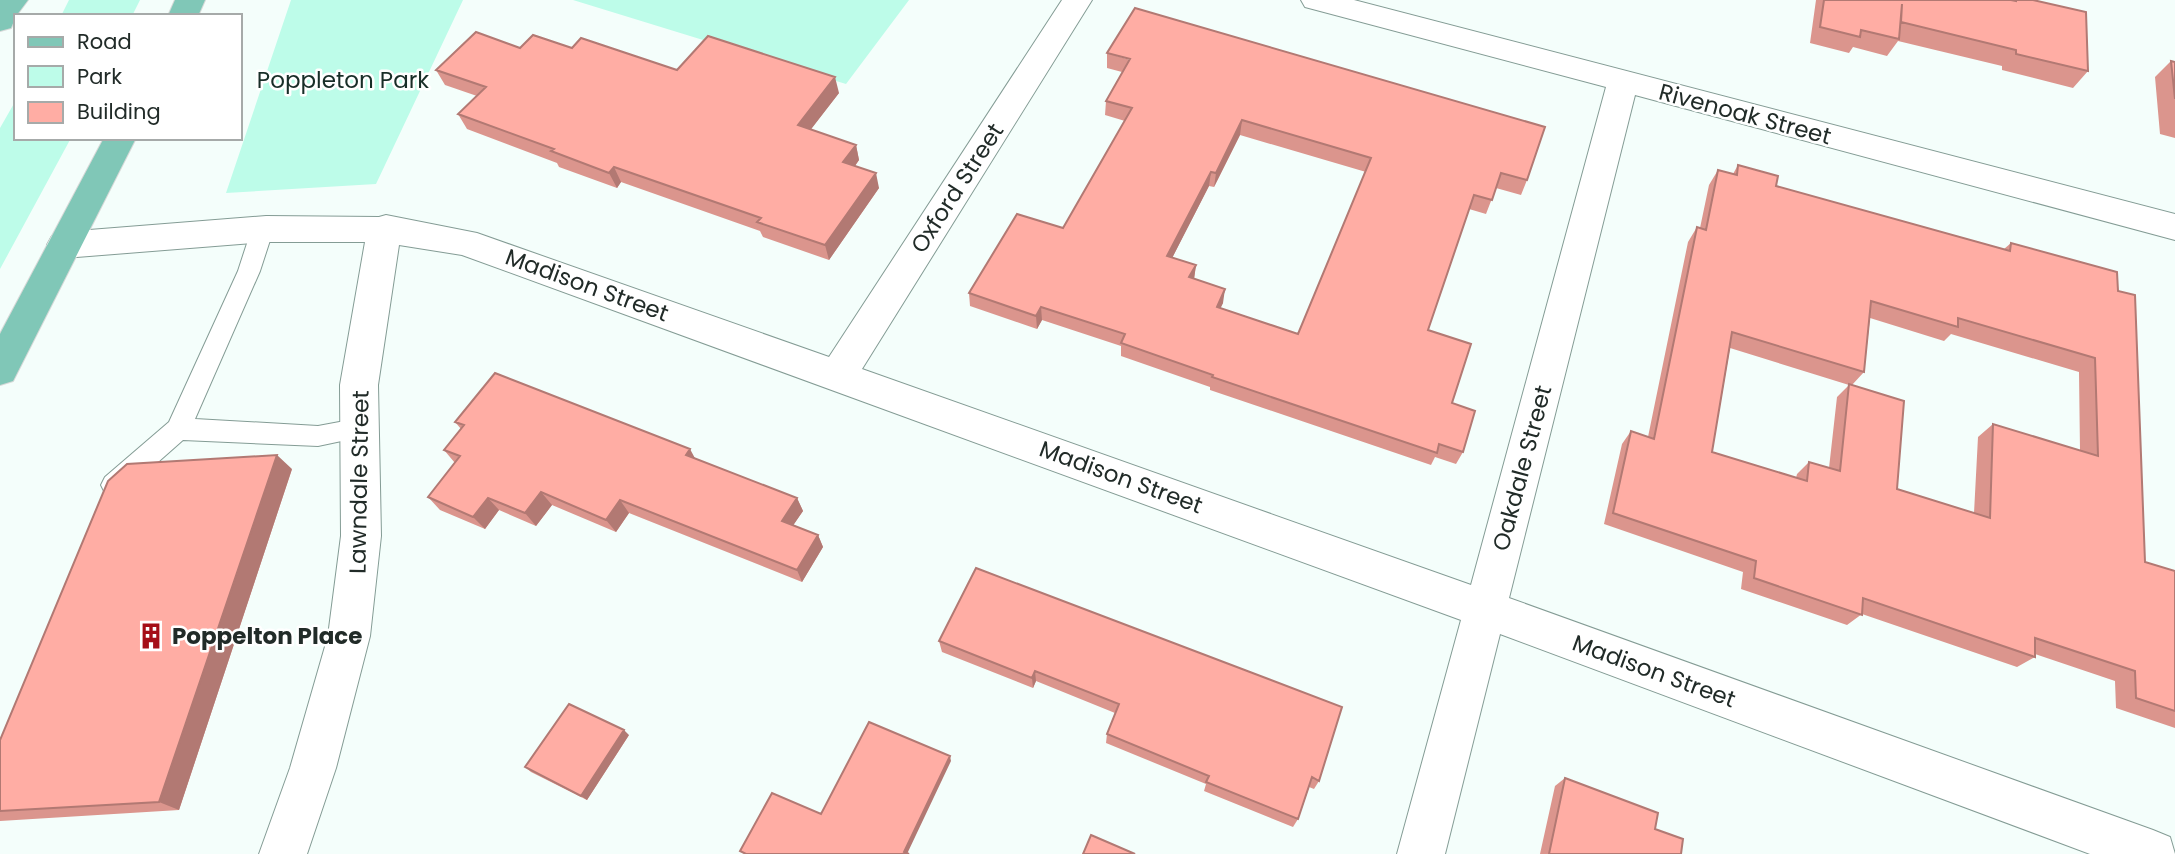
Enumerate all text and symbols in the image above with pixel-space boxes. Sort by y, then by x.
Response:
legend [14,14,242,140]
text: Road [77,27,132,56]
text: Park [77,62,122,91]
park label: Poppleton Park [257,64,429,96]
street label: Rivenoak Street [1655,76,1835,152]
text: Building [77,97,161,126]
street label: Oxford Street [903,117,1011,259]
street label: Madison Street [501,241,673,329]
street label: Oakdale Street [1485,382,1559,554]
street label: Lawndale Street [341,390,377,574]
street label: Madison Street [1035,433,1207,521]
place label: Poppelton Place [172,620,362,652]
building icon: Poppelton Place [136,621,166,651]
street label: Madison Street [1568,627,1740,715]

